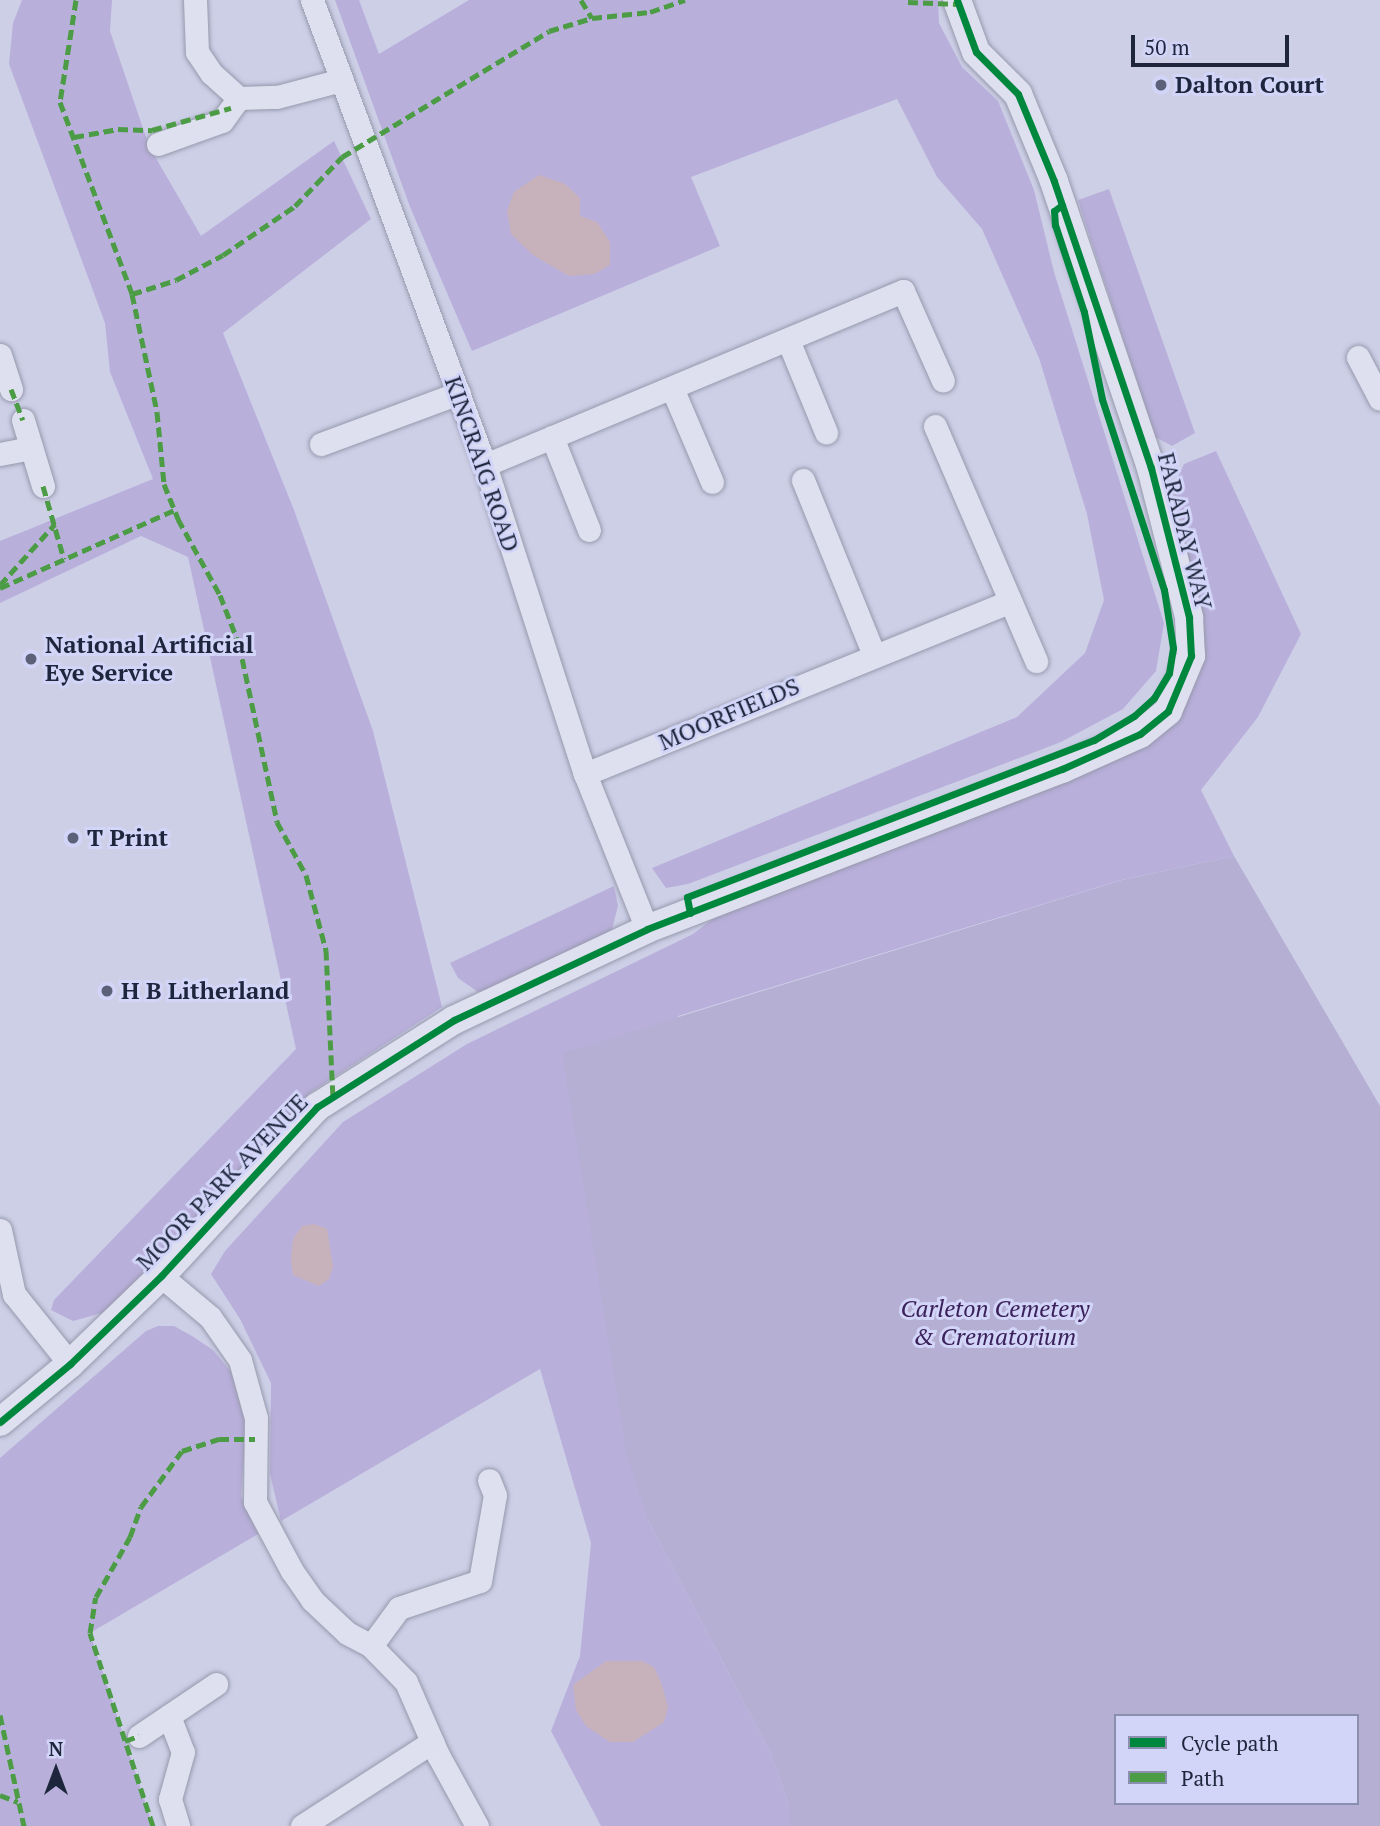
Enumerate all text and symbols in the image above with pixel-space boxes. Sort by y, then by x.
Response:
scale bar [1135,21,1292,65]
text: 50 m [1144,33,1190,61]
place label: Dalton Court [1175,71,1324,99]
marker: Dalton Court [1153,77,1169,93]
street label: KINCRAIG ROAD [438,372,526,556]
street label: FARADAY WAY [1152,450,1218,612]
place label: National Artificial Eye Service [45,631,254,687]
marker: National Artificial Eye Service [23,651,39,667]
street label: MOORFIELDS [654,671,804,757]
place label: T Print [87,824,168,852]
marker: T Print [65,830,81,846]
place label: H B Litherland [121,977,289,1005]
marker: H B Litherland [99,983,115,999]
street label: MOOR PARK AVENUE [130,1087,314,1277]
park label: Carleton Cemetery & Crematorium [901,1295,1089,1351]
legend [1114,1714,1359,1805]
text: Cycle path [1181,1729,1279,1757]
north arrow [21,1735,91,1805]
text: N [49,1736,63,1761]
text: Path [1181,1764,1224,1792]

